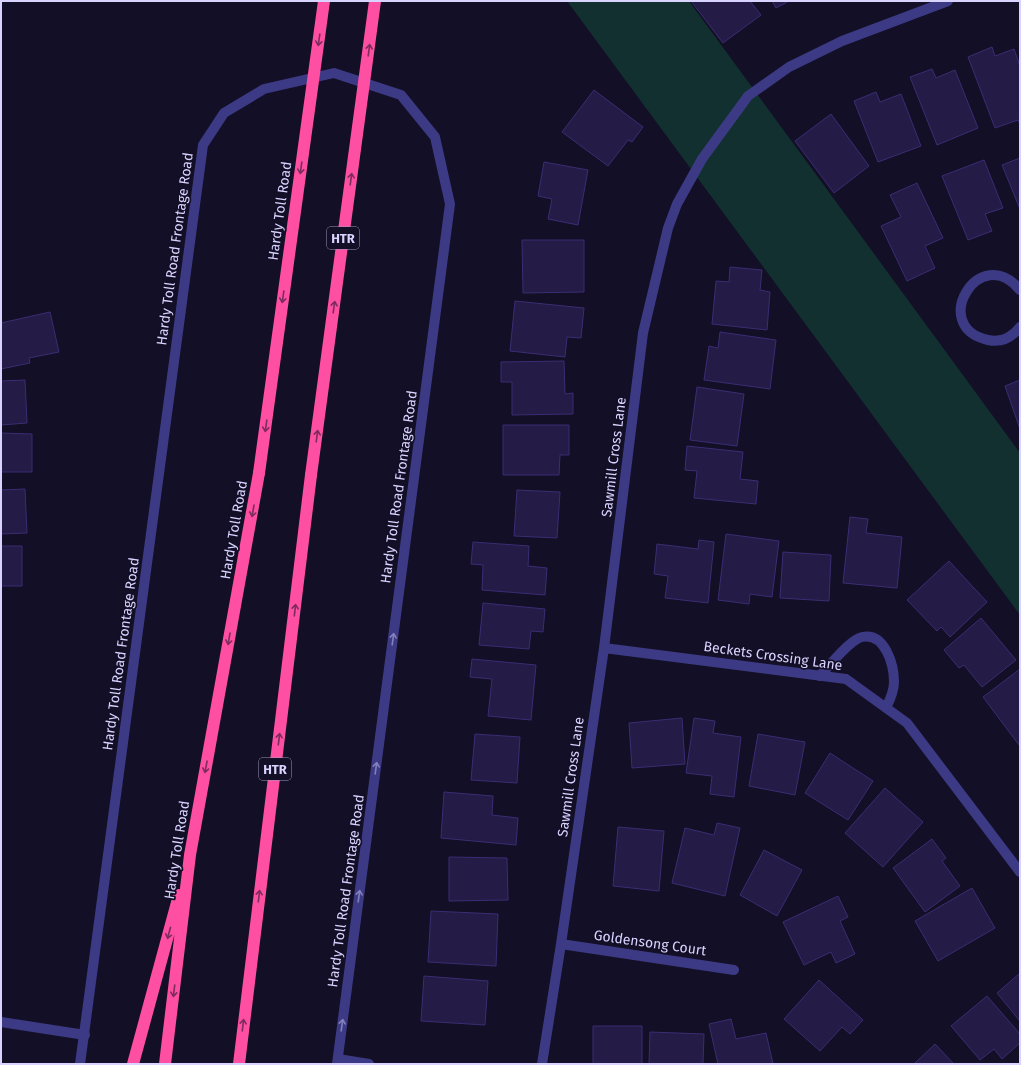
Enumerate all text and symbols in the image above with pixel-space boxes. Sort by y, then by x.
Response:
one-way arrow [315,33,323,46]
one-way arrow [365,44,373,57]
street label: Hardy Toll Road Frontage Road [153,152,197,346]
street label: Hardy Toll Road [265,160,295,262]
one-way arrow [297,162,305,175]
one-way arrow [347,173,355,186]
road number: HTR [327,227,359,249]
one-way arrow [280,290,287,303]
one-way arrow [330,301,338,314]
street label: Hardy Toll Road Frontage Road [377,390,421,584]
street label: Sawmill Cross Lane [598,396,630,518]
one-way arrow [262,419,270,432]
one-way arrow [313,430,320,443]
street label: Hardy Toll Road [217,479,251,581]
one-way arrow [248,504,256,517]
street label: Hardy Toll Road Frontage Road [99,557,143,751]
one-way arrow [291,604,298,617]
one-way arrow [225,632,233,645]
one-way arrow [389,633,397,646]
street label: Beckets Crossing Lane [703,638,843,674]
street label: Sawmill Cross Lane [554,716,588,838]
one-way arrow [275,733,283,746]
road number: HTR [259,758,291,780]
one-way arrow [202,760,210,773]
one-way arrow [372,761,380,774]
street label: Hardy Toll Road Frontage Road [324,794,368,988]
street label: Hardy Toll Road [161,799,193,901]
one-way arrow [256,890,263,903]
one-way arrow [355,890,363,903]
one-way arrow [164,926,172,939]
street label: Goldensong Court [593,927,708,959]
one-way arrow [170,984,178,997]
one-way arrow [240,1019,247,1032]
one-way arrow [338,1019,346,1032]

